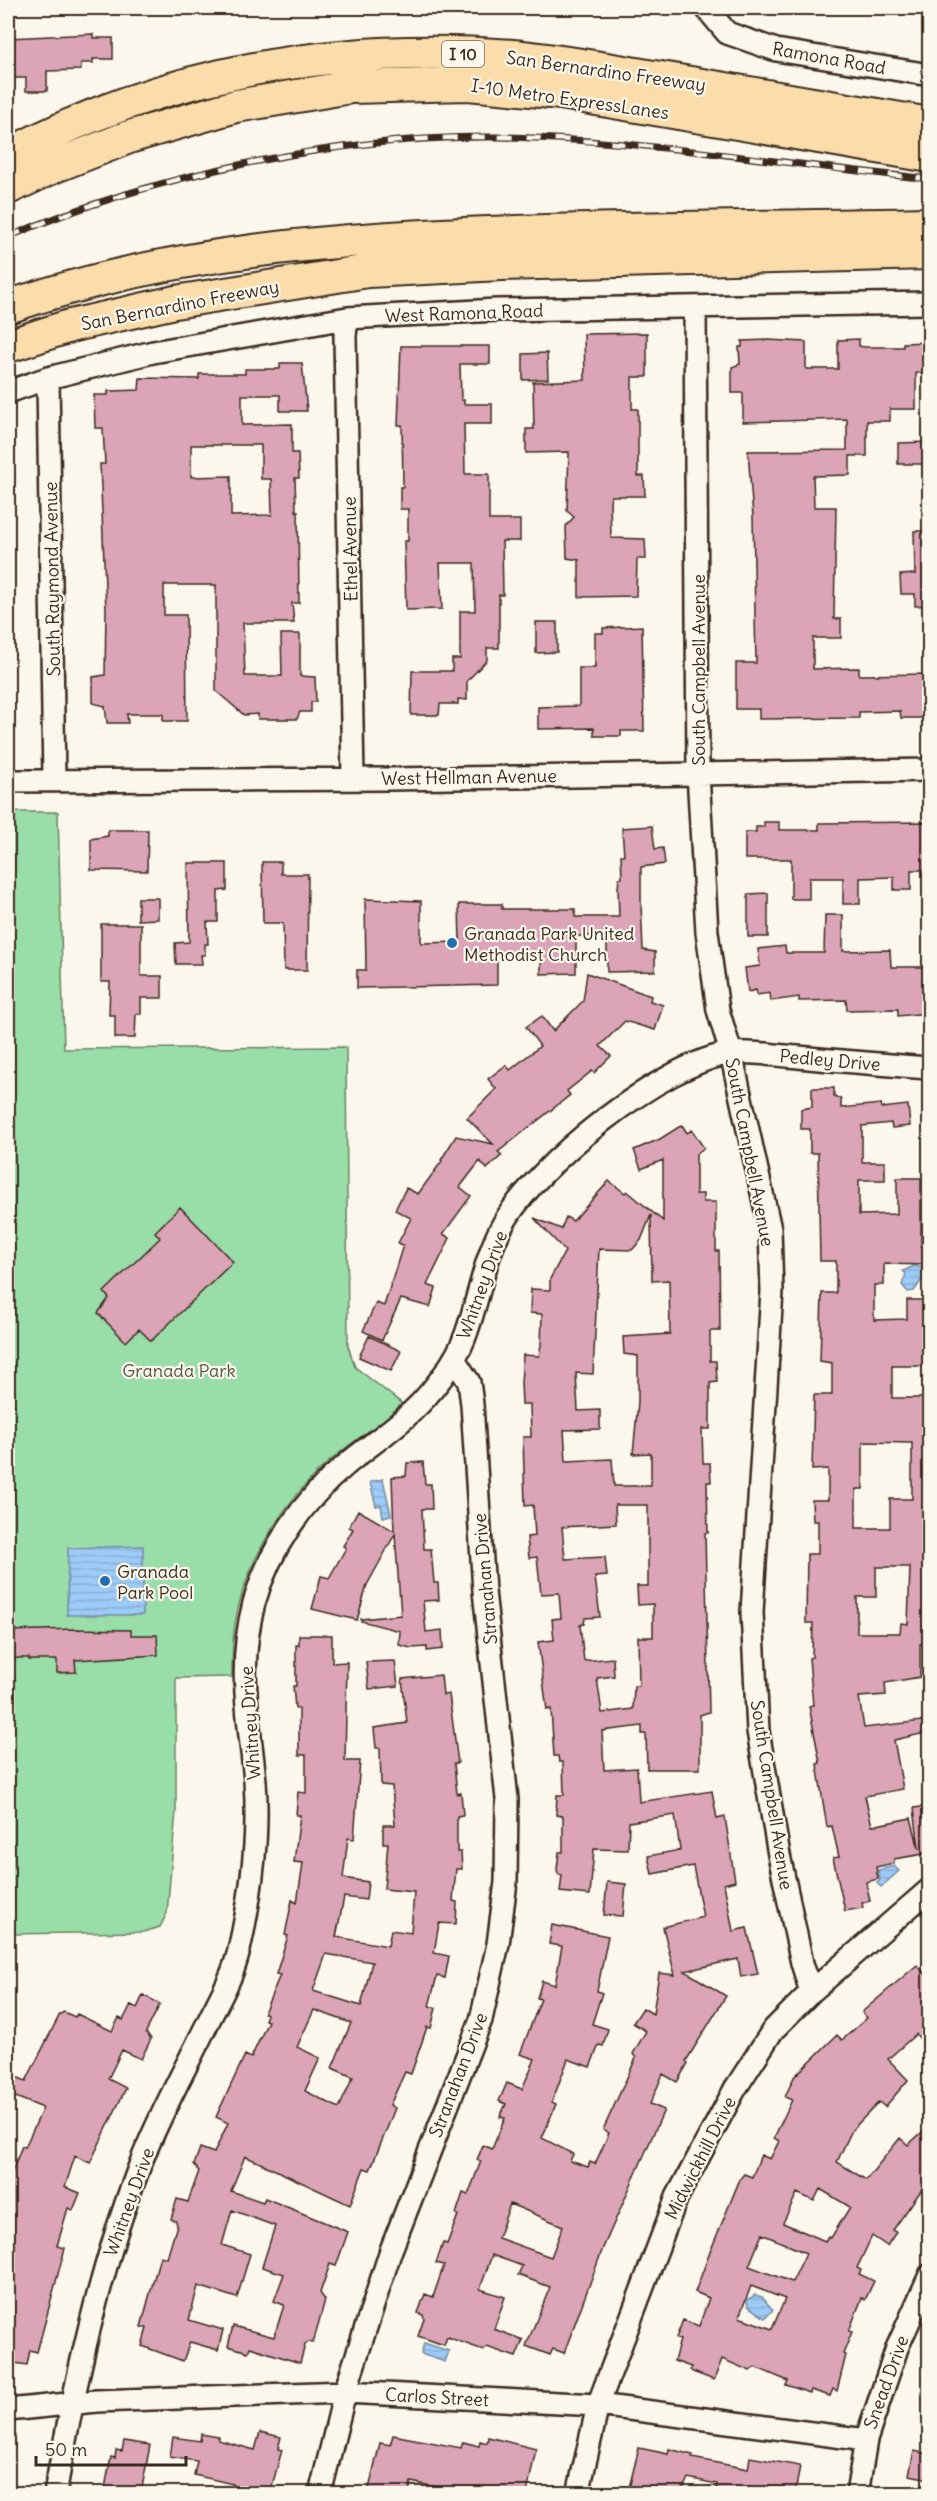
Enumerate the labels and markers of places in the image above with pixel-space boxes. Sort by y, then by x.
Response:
place label: Granada Park United Methodist Church [464,922,635,966]
marker: Granada Park United Methodist Church [445,936,459,950]
place label: Granada Park Pool [117,1560,193,1604]
marker: Granada Park Pool [98,1574,112,1588]

